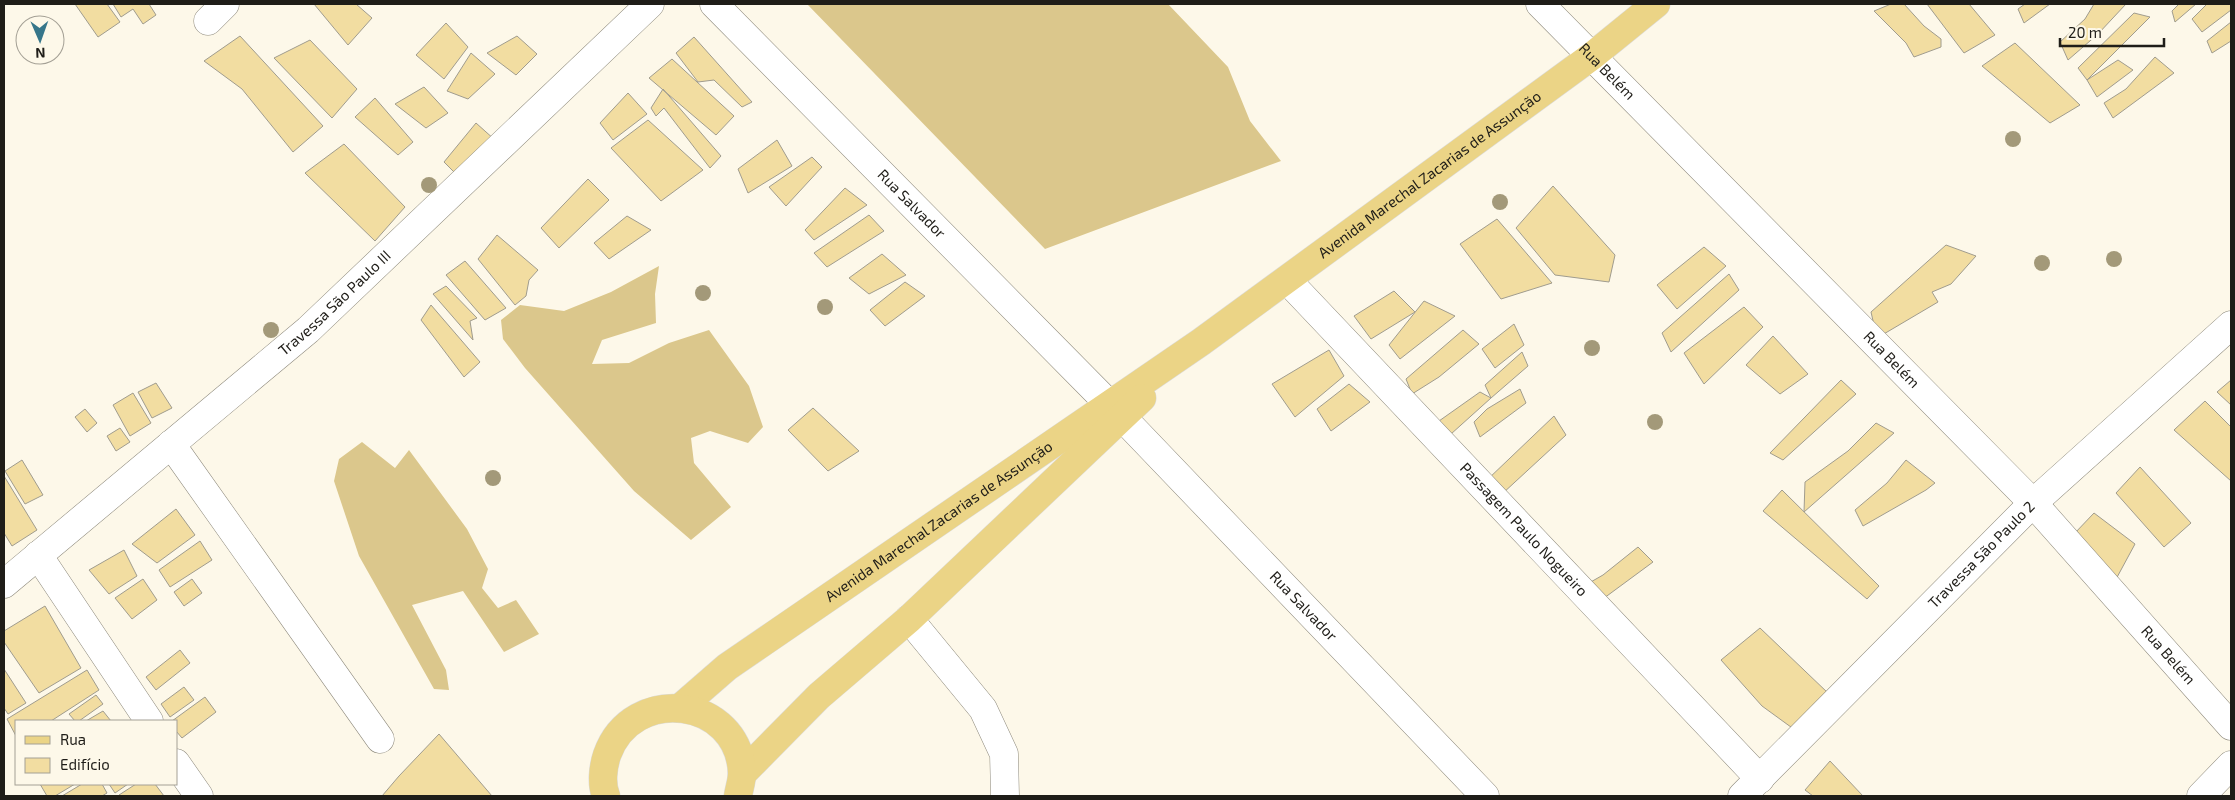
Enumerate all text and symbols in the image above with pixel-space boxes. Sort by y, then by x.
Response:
north arrow [15,15,65,65]
scale bar [2060,15,2164,47]
text: 20 m [2068,23,2102,41]
street label: Rua Belém [1576,39,1639,103]
text: N [35,45,46,62]
street label: Avenida Marechal Zacarias de Assunção [1314,86,1544,261]
street label: Rua Salvador [874,165,950,241]
street label: Travessa São Paulo III [274,246,394,359]
street label: Rua Belém [1860,327,1924,391]
street label: Avenida Marechal Zacarias de Assunção [821,437,1056,605]
street label: Passagem Paulo Nogueiro [1457,458,1592,600]
street label: Travessa São Paulo 2 [1924,497,2038,611]
street label: Rua Salvador [1266,567,1341,644]
street label: Rua Belém [2138,621,2200,688]
legend [15,720,178,785]
text: Rua [60,730,86,748]
text: Edifício [60,755,110,773]

